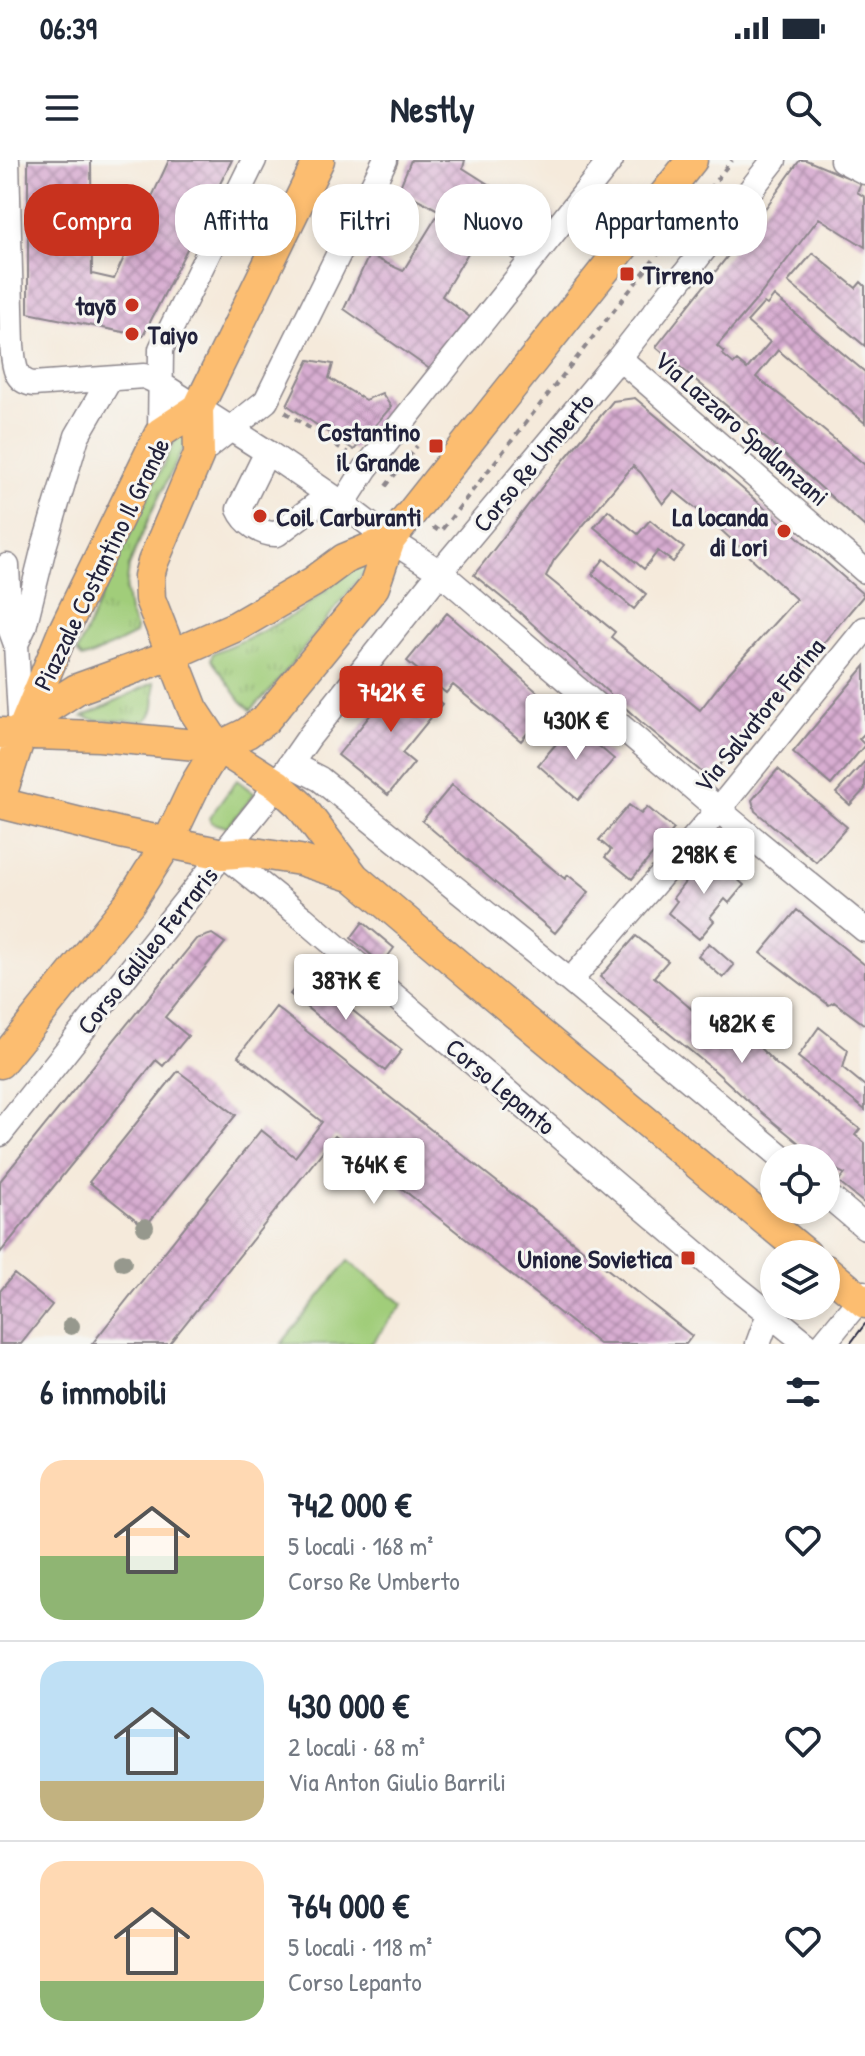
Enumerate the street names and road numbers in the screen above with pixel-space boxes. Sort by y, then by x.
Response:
street label: Via Lazzaro Spallanzani [647,342,837,514]
street label: Corso Re Umberto [464,385,602,539]
street label: Piazzale Costantino Il Grande [25,432,177,696]
street label: Via Salvatore Farina [686,630,832,800]
street label: Corso Galileo Ferraris [68,859,226,1041]
street label: Corso Lepanto [439,1030,563,1142]

